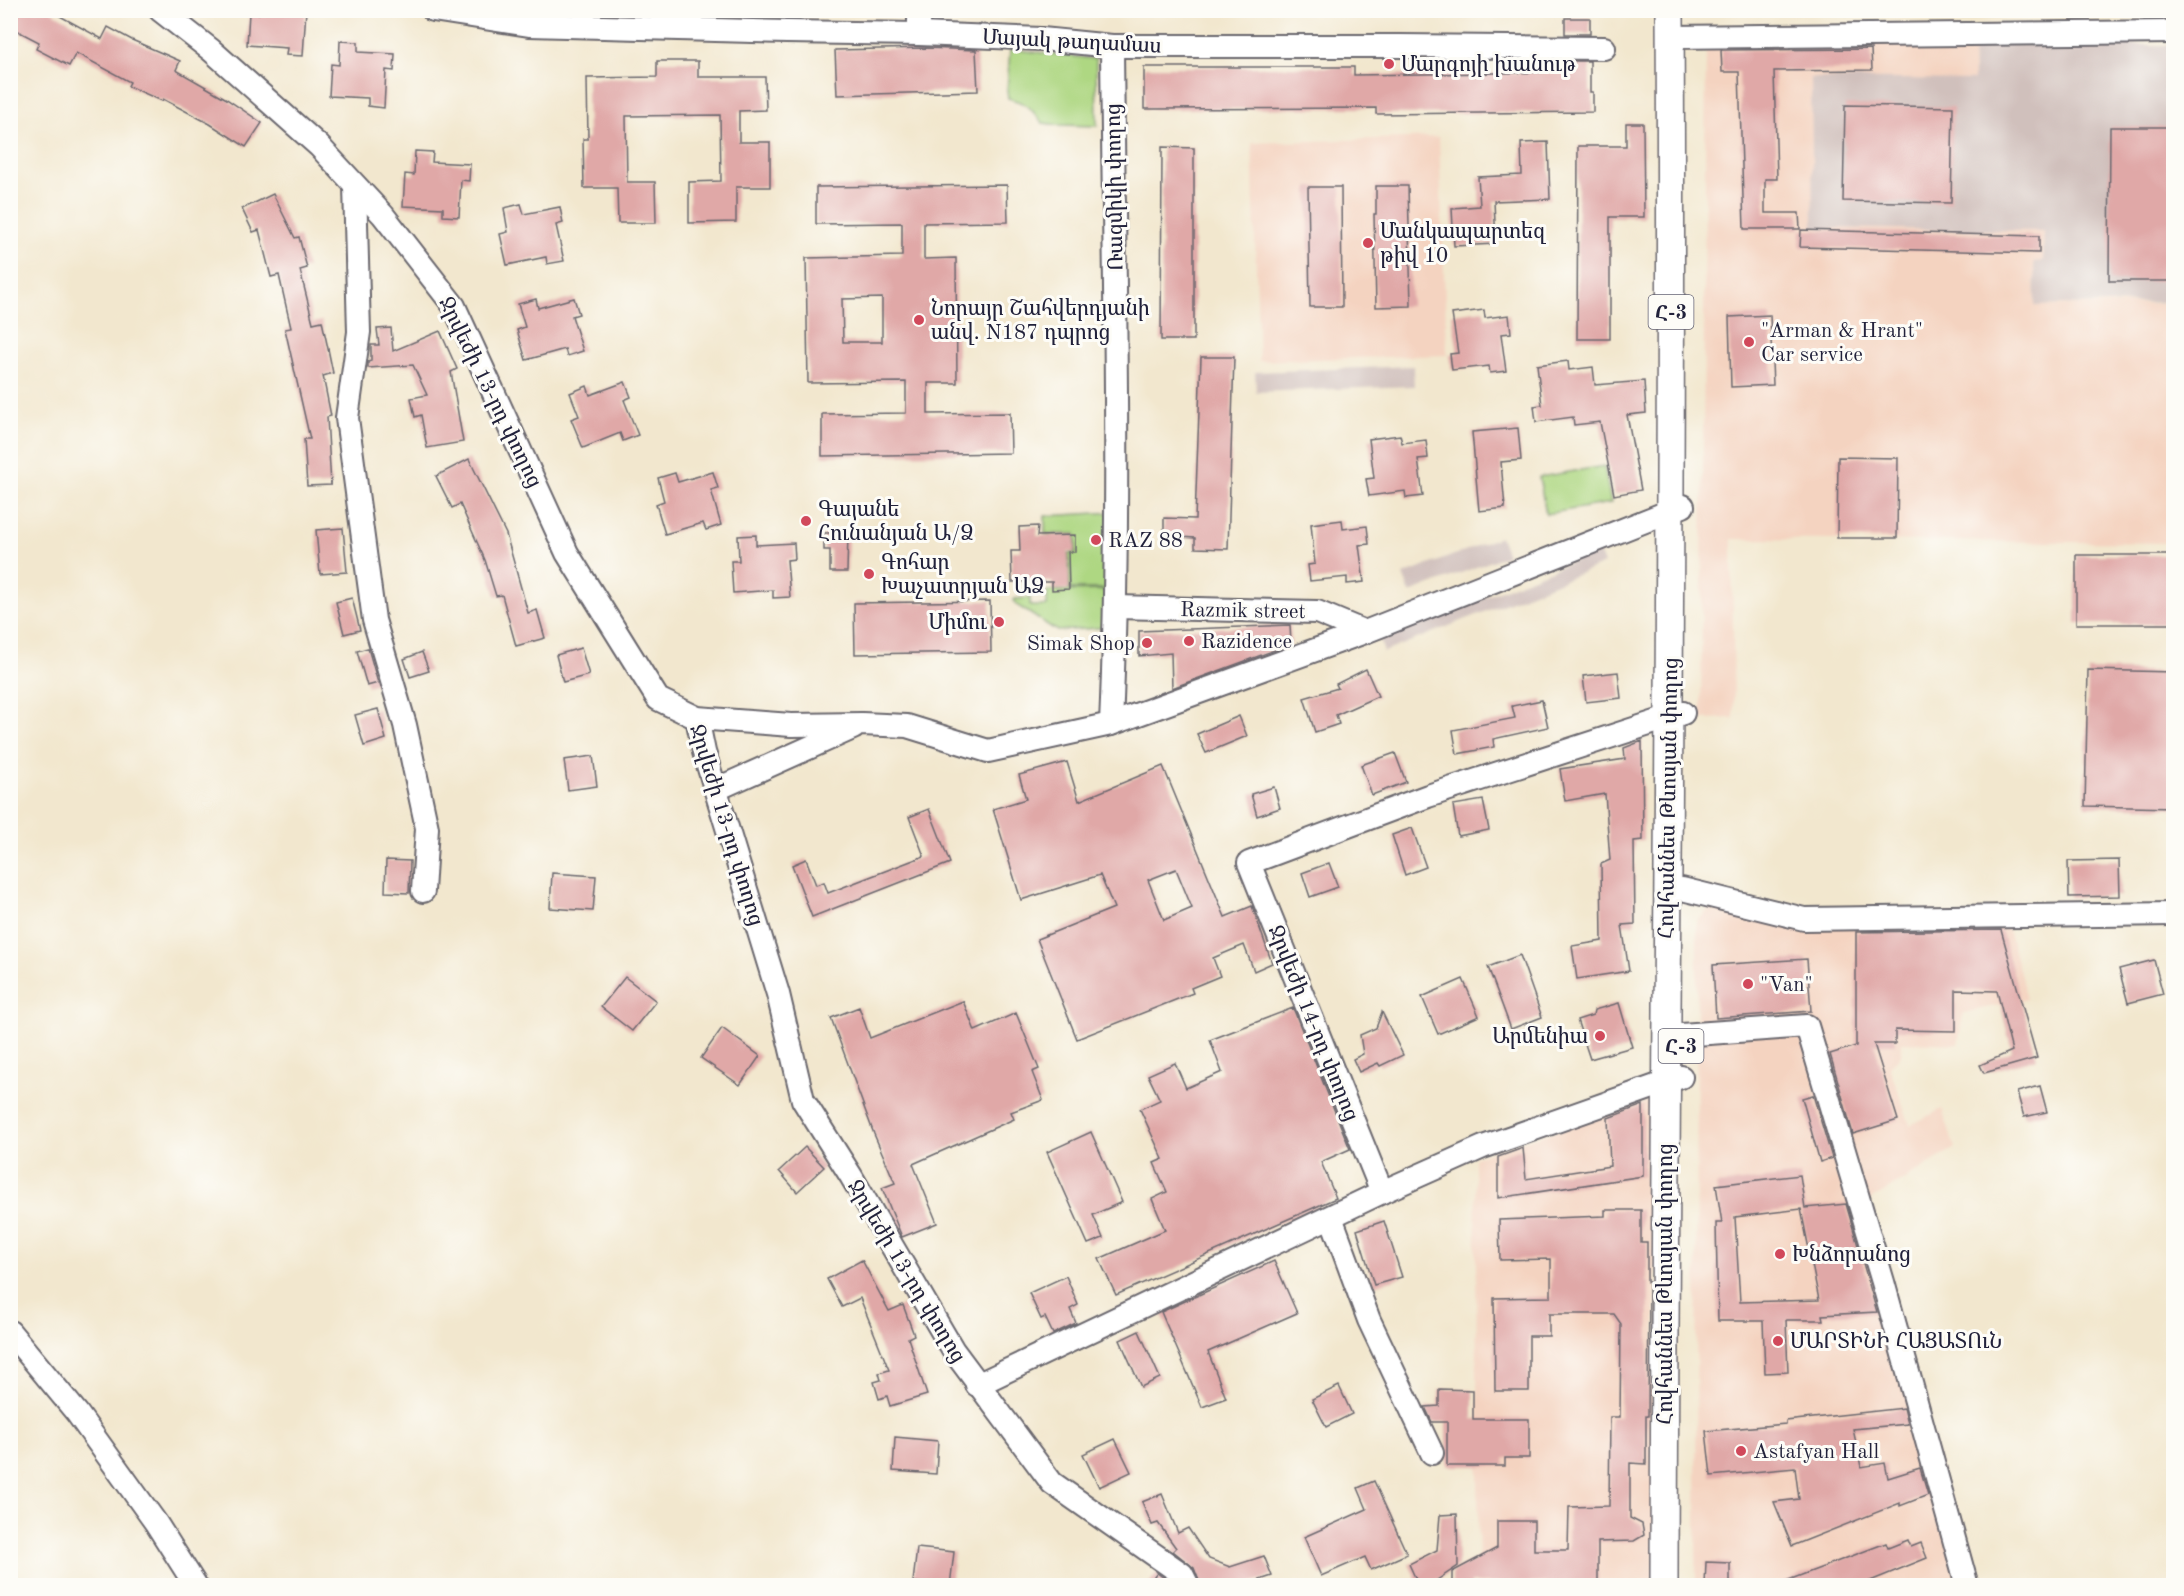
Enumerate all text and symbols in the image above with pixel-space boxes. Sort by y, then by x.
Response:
street label: Մայակ թաղամաս [982,26,1162,59]
place label: Մարգոյի խանութ [1401,54,1576,77]
marker: Մարգոյի խանութ [1382,57,1396,71]
street label: Ռազմիկի փողոց [1103,103,1128,271]
place label: Մանկապարտեզ թիվ 10 [1380,221,1546,268]
marker: Մանկապարտեզ թիվ 10 [1361,236,1375,250]
street label: Ջրվեժի 13-րդ փողոց [433,294,546,492]
road number: Հ-3 [1648,295,1694,329]
place label: Նորայր Շահվերդյանի անվ. N187 դպրոց [931,298,1150,345]
marker: Նորայր Շահվերդյանի անվ. N187 դպրոց [912,313,926,327]
place label: "Arman & Hrant" Car service [1761,321,1923,366]
marker: "Arman & Hrant" Car service [1742,335,1756,349]
place label: Գայանե Հունանյան Ա/Ձ [818,499,974,546]
marker: Գայանե Հունանյան Ա/Ձ [799,514,813,528]
place label: RAZ 88 [1108,531,1183,552]
marker: RAZ 88 [1089,533,1103,547]
place label: Գոհար Խաչատրյան ԱՁ [881,552,1044,599]
marker: Գոհար Խաչատրյան ԱՁ [862,567,876,581]
street label: Razmik street [1180,600,1306,623]
place label: Միմու [928,612,987,635]
marker: Միմու [992,615,1006,629]
place label: Razidence [1201,632,1292,653]
place label: Simak Shop [1027,634,1135,655]
marker: Razidence [1182,634,1196,648]
marker: Simak Shop [1140,636,1154,650]
street label: Հովհաննես Թևոսյան փողոց [1656,657,1683,939]
street label: Ջրվեժի 13-րդ փողոց [684,722,767,929]
street label: Ջրվեժի 14-րդ փողոց [1263,922,1362,1125]
place label: "Van" [1760,975,1813,996]
marker: "Van" [1741,977,1755,991]
place label: Արմենիա [1492,1026,1588,1049]
marker: Արմենիա [1593,1029,1607,1043]
road number: Հ-3 [1658,1029,1704,1063]
street label: Հովհաննես Թևոսյան փողոց [1655,1143,1678,1425]
street label: Ջրվեժի 13-րդ փողոց [842,1176,969,1367]
place label: Խնձորանոց [1792,1244,1911,1267]
marker: Խնձորանոց [1773,1247,1787,1261]
place label: ՄԱՐՏԻՆԻ ՀԱՑԱՏՈւՆ [1790,1331,2002,1353]
marker: ՄԱՐՏԻՆԻ ՀԱՑԱՏՈւՆ [1771,1334,1785,1348]
place label: Astafyan Hall [1753,1442,1879,1463]
marker: Astafyan Hall [1734,1444,1748,1458]

